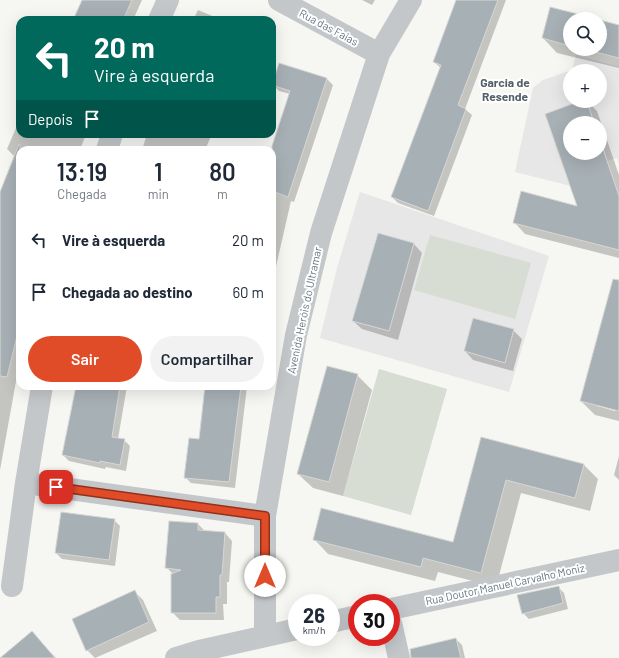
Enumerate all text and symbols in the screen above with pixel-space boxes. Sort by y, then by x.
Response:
street label: Rua das Faias [297,6,361,48]
map controls [563,12,607,160]
button: search [563,12,607,56]
text: 20 m [94,30,155,64]
icon: left [28,32,80,84]
text: Vire à esquerda [94,64,214,86]
button: + [563,64,607,108]
district label: Garcia de Resende [480,75,530,103]
icon: arrive [81,108,103,130]
text: Depois [28,110,73,128]
button: − [563,116,607,160]
text: 13:19 [56,157,107,186]
text: 1 [154,157,162,186]
text: 80 [209,157,236,186]
text: Chegada [57,186,106,202]
text: min [148,186,169,202]
text: m [217,186,228,202]
icon: left [28,229,50,251]
text: Vire à esquerda [62,231,165,249]
text: 20 m [232,231,264,249]
street label: Avenida Heróis do Ultramar [284,245,324,375]
icon: arrive [28,281,50,303]
text: Chegada ao destino [62,283,193,301]
text: 60 m [232,283,264,301]
button: Sair [28,336,142,382]
button: Compartilhar [150,336,264,382]
pin [39,470,73,504]
icon: arrive [45,476,67,498]
position arrow [244,555,286,597]
street label: Rua Doutor Manuel Carvalho Moniz [424,561,586,607]
speed limit sign: 30 [348,594,400,646]
text: 26 [303,603,325,627]
text: km/h [303,624,325,636]

